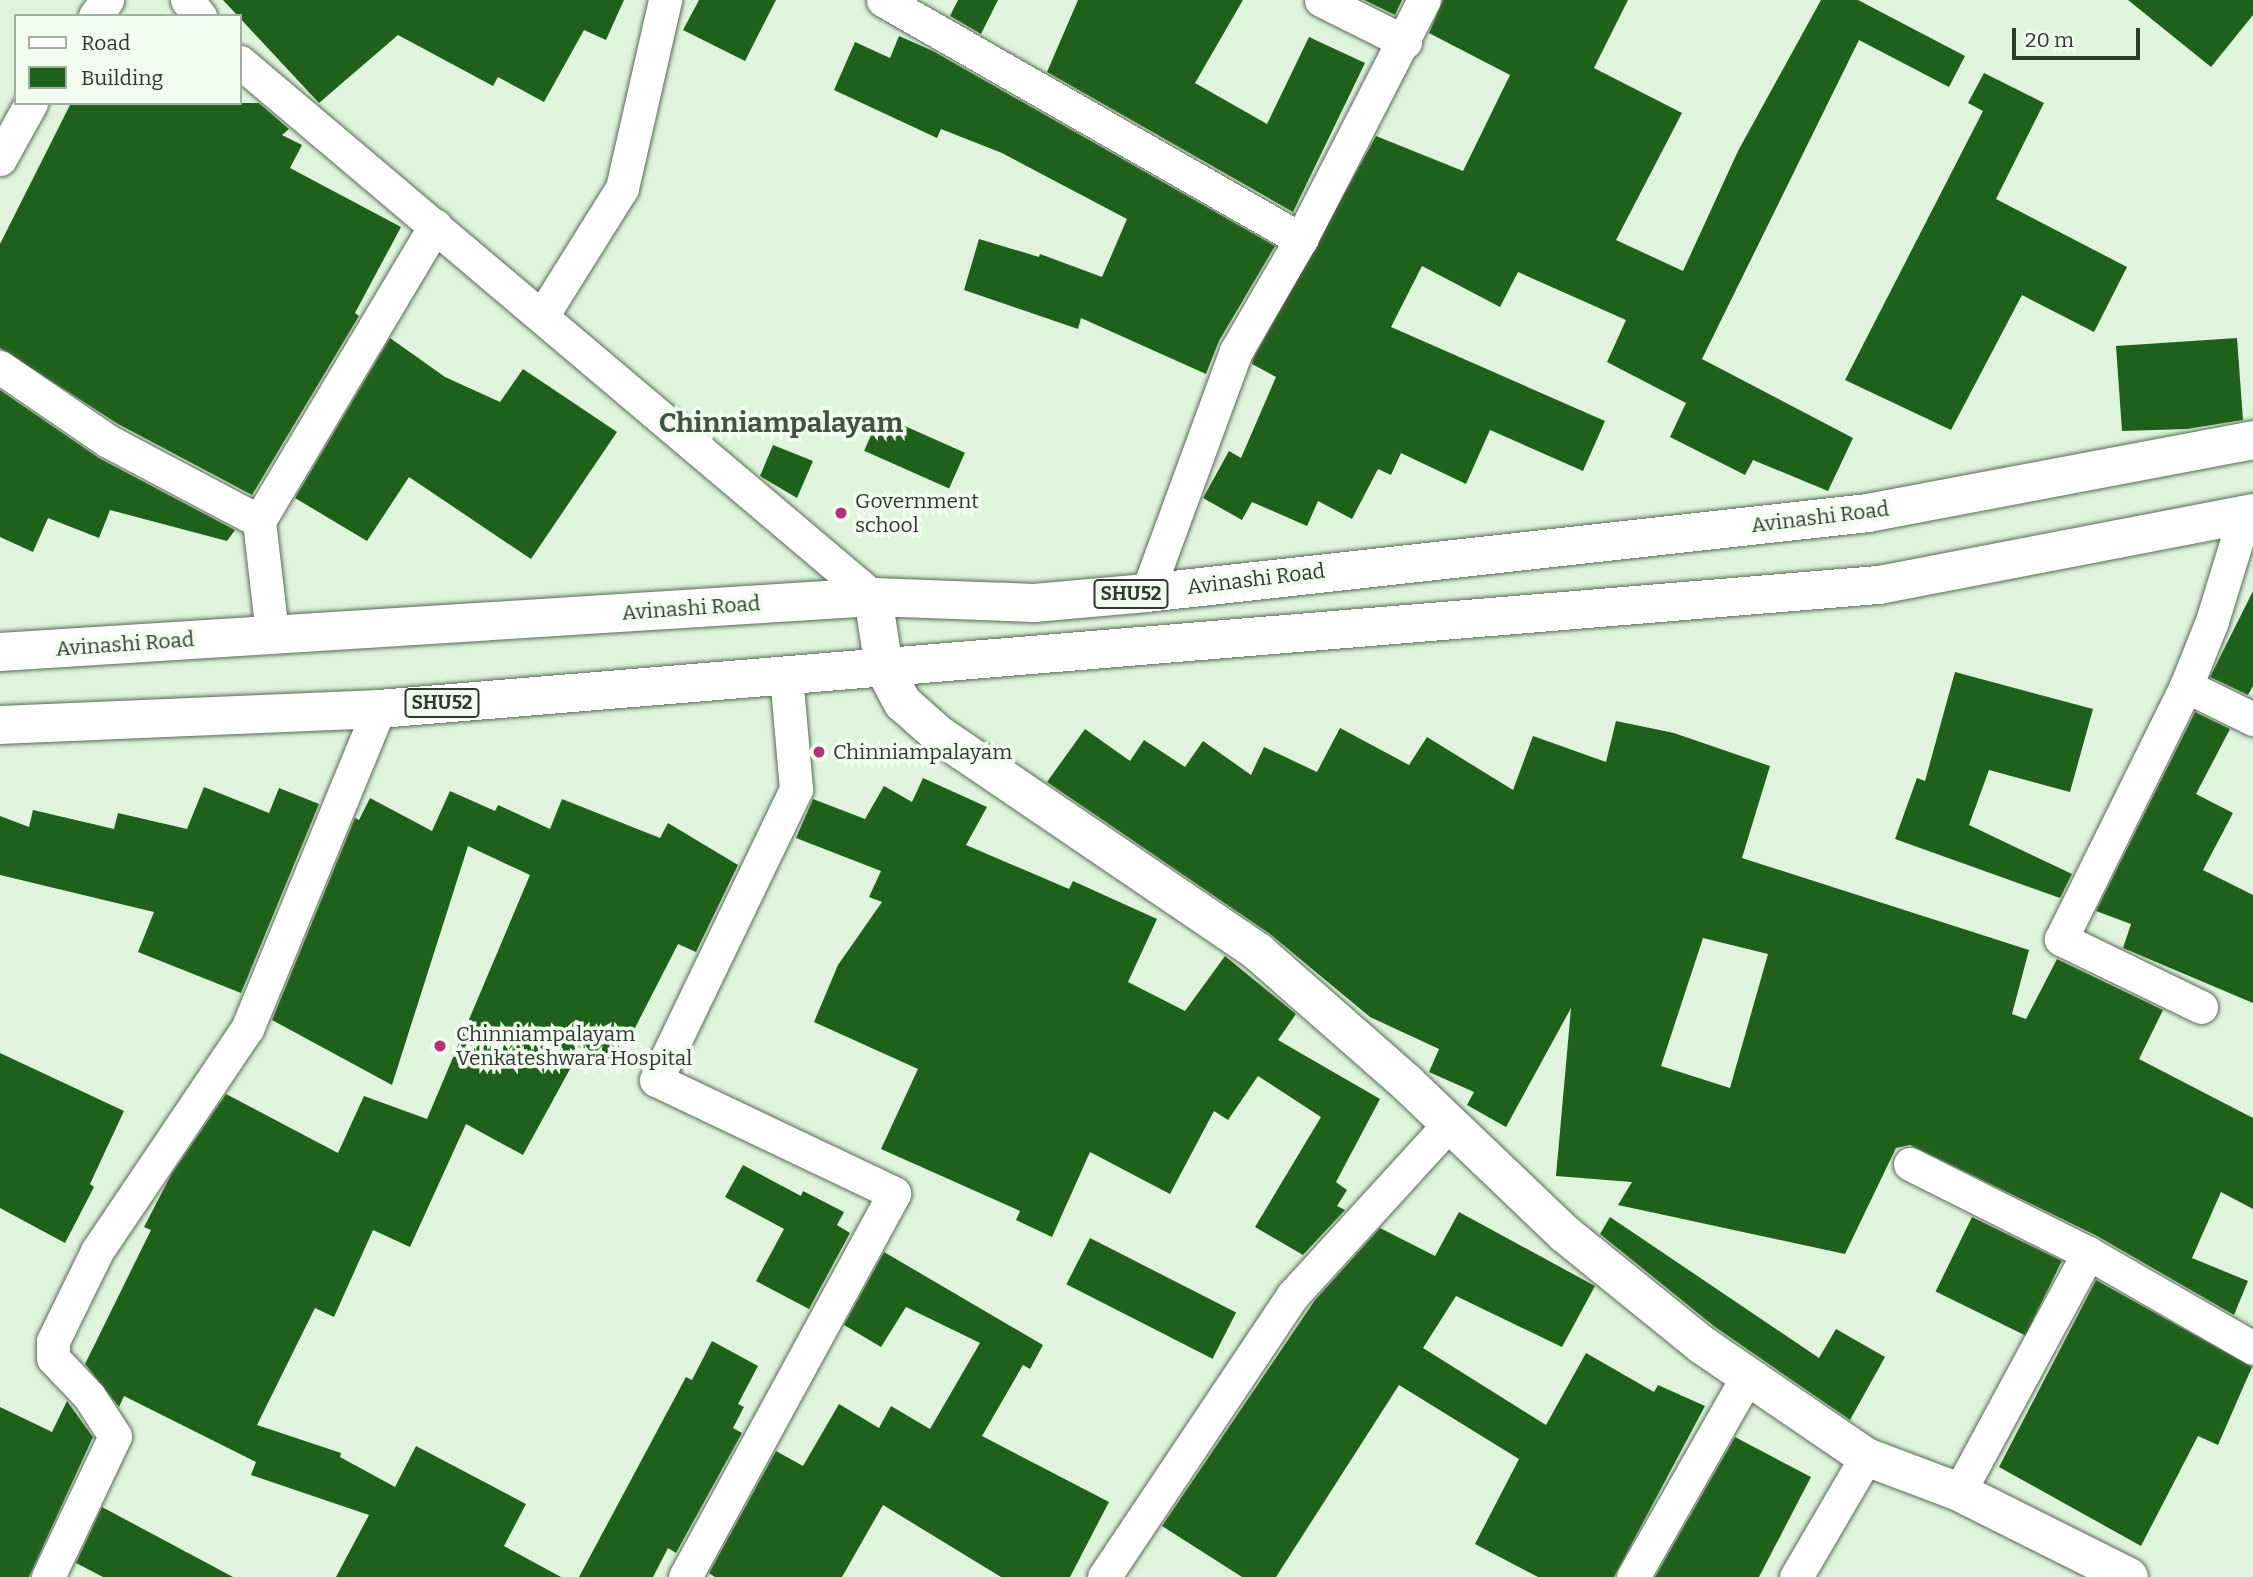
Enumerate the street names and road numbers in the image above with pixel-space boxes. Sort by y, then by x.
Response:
street label: Avinashi Road [1750,496,1890,538]
street label: Avinashi Road [1186,558,1326,600]
road number: SHU52 [1092,579,1170,610]
street label: Avinashi Road [621,591,761,625]
street label: Avinashi Road [55,627,195,661]
road number: SHU52 [404,688,480,718]

